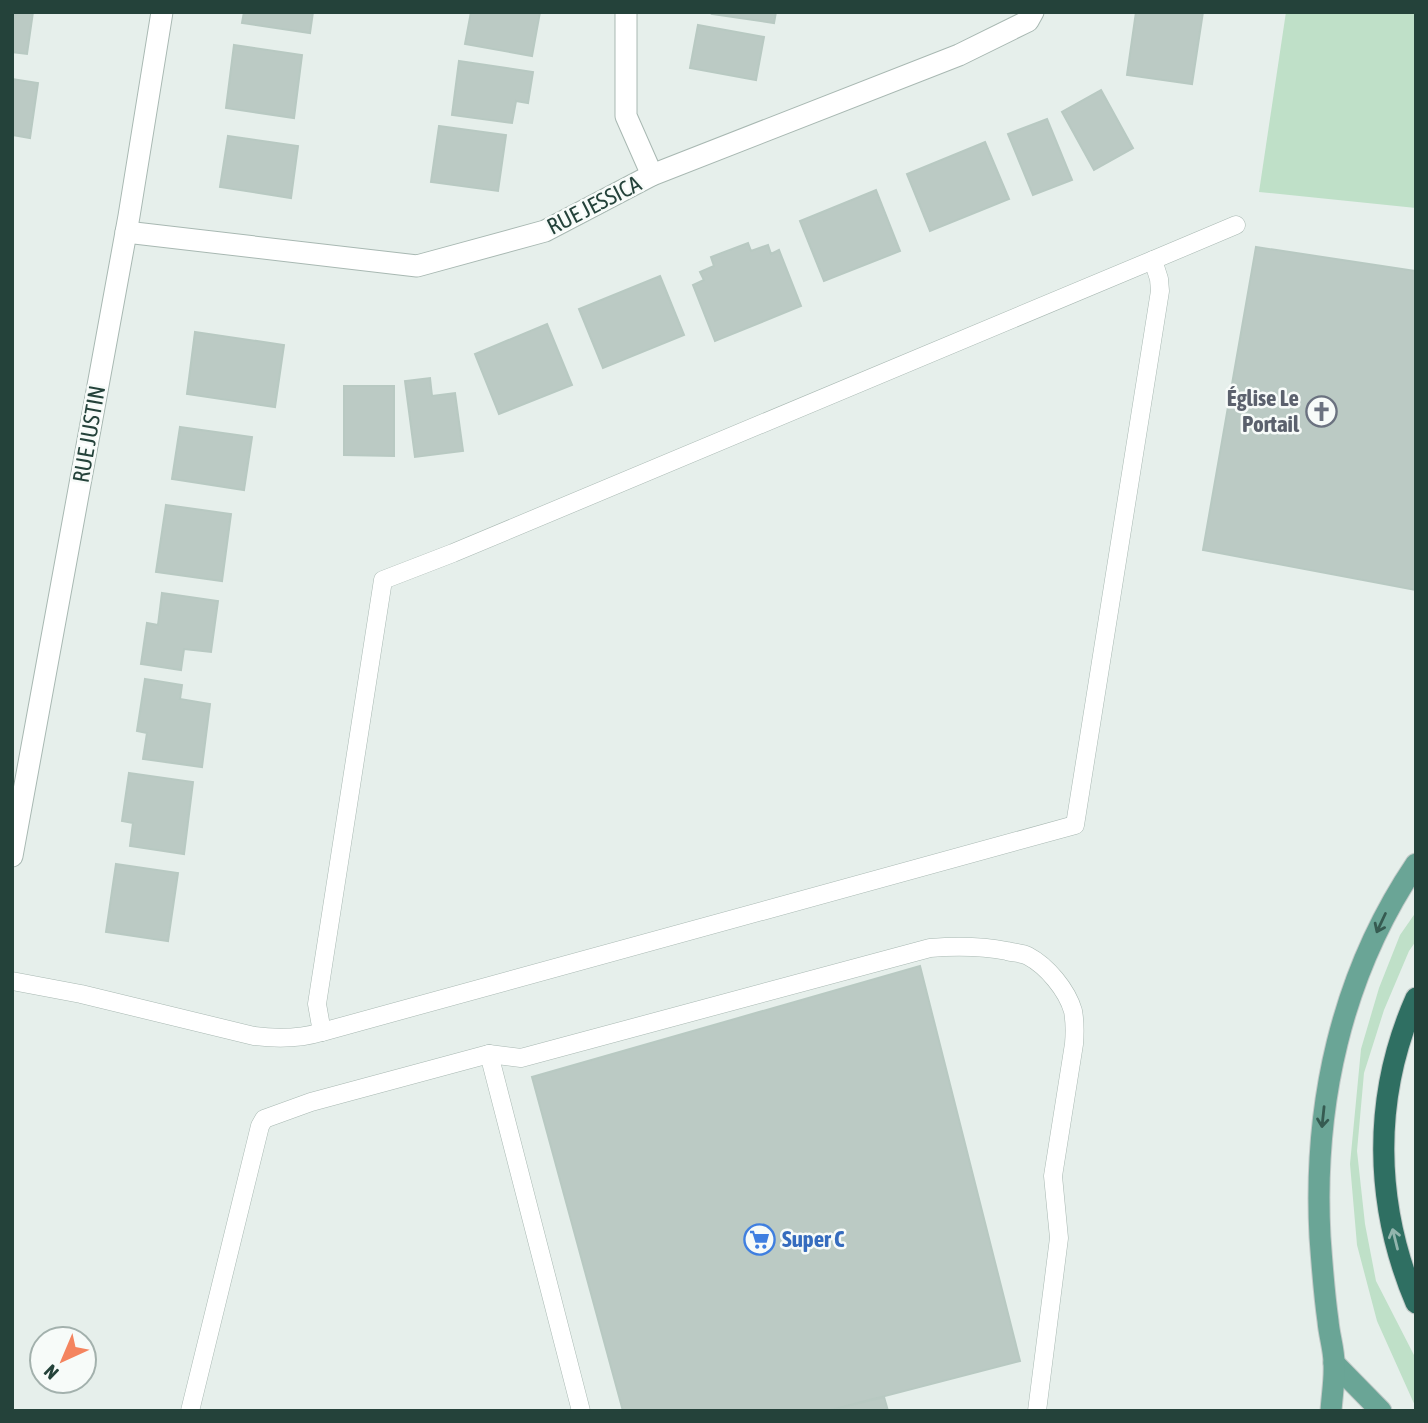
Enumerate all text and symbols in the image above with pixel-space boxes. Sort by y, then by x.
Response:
street label: RUE JESSICA [543,170,646,240]
street label: RUE JUSTIN [68,383,110,485]
place label: Église Le Portail [1227,385,1300,437]
church icon: Église Le Portail [1305,394,1339,428]
one-way arrow [1374,912,1388,933]
one-way arrow [1316,1105,1329,1128]
supermarket icon: Super C [742,1222,776,1256]
place label: Super C [782,1226,845,1252]
one-way arrow [1387,1228,1401,1251]
north arrow [28,1325,98,1395]
text: N [40,1360,63,1384]

